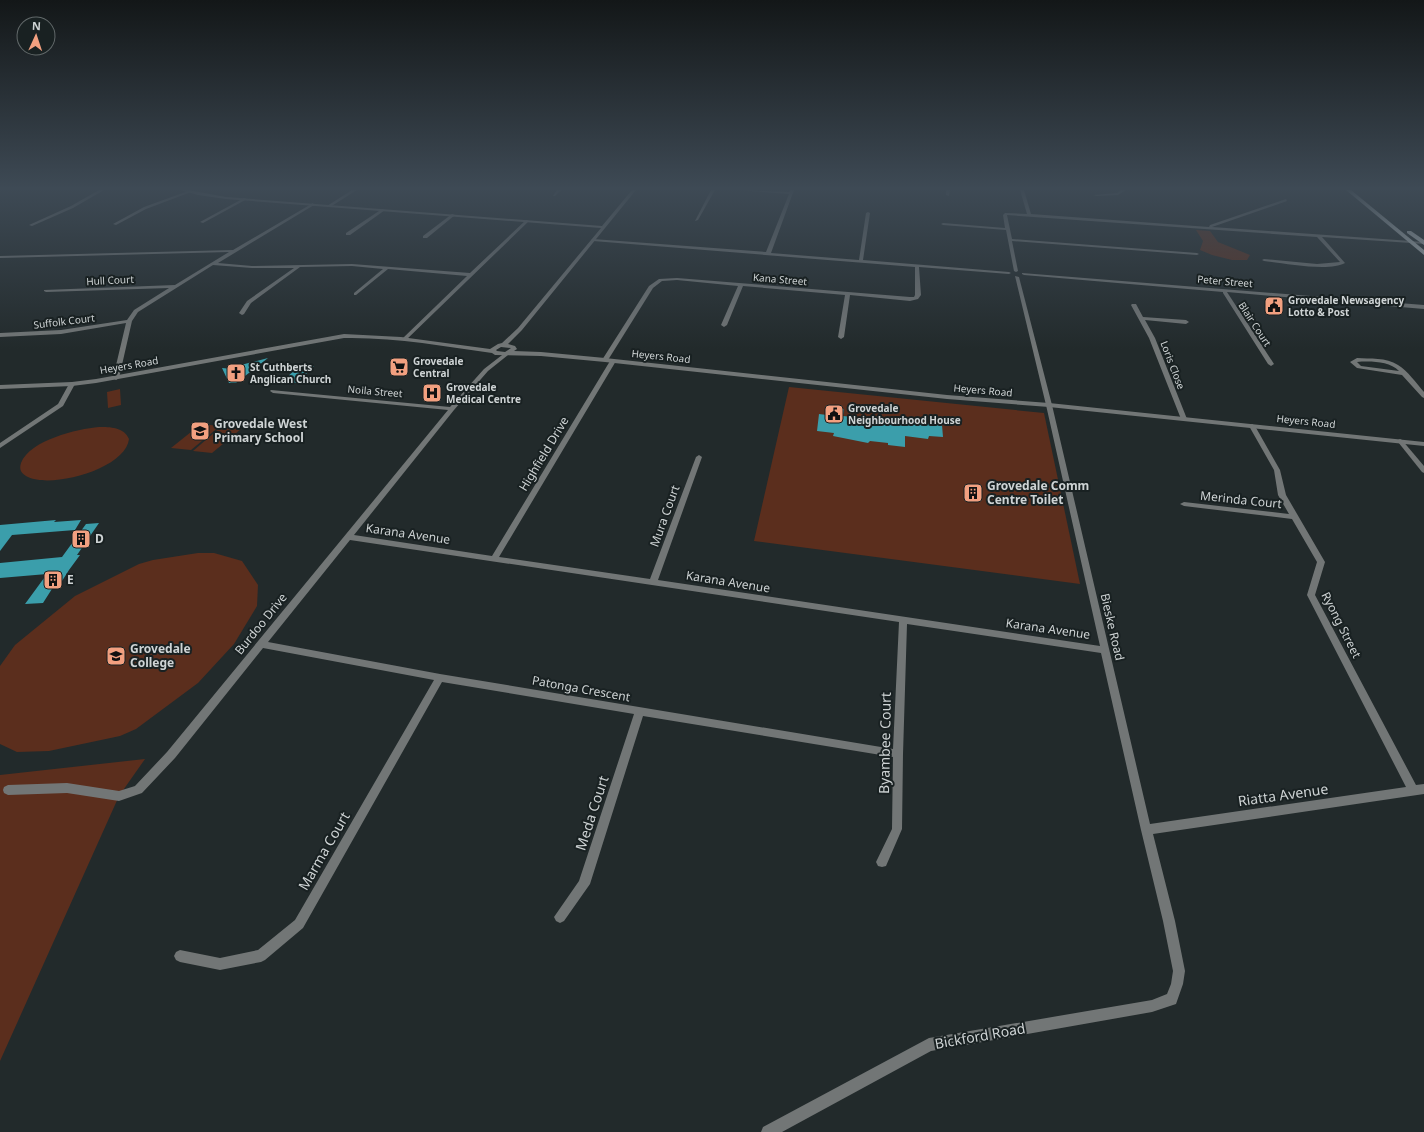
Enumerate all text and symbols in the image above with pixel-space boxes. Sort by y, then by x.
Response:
north arrow [16,16,56,56]
text: N [32,18,41,33]
street label: Kana Street [752,270,808,288]
street label: Hull Court [86,272,135,288]
street label: Peter Street [1197,272,1254,290]
place label: Grovedale Newsagency Lotto & Post [1288,293,1405,319]
public building icon: Grovedale Newsagency Lotto & Post [1263,295,1285,317]
street label: Blair Court [1235,299,1275,349]
street label: Suffolk Court [33,310,96,332]
street label: Loris Close [1157,339,1189,392]
street label: Heyers Road [631,346,691,366]
street label: Heyers Road [99,353,159,377]
place label: Grovedale Central [413,354,464,380]
supermarket icon: Grovedale Central [388,356,410,378]
place label: St Cuthberts Anglican Church [250,360,331,386]
church icon: St Cuthberts Anglican Church [225,362,247,384]
place label: Grovedale Medical Centre [446,380,521,406]
street label: Heyers Road [953,380,1013,400]
street label: Noila Street [347,382,403,400]
hospital icon: Grovedale Medical Centre [421,382,443,404]
place label: Grovedale Neighbourhood House [848,401,961,427]
public building icon: Grovedale Neighbourhood House [823,403,845,425]
street label: Heyers Road [1276,411,1336,431]
street label: Highfield Drive [515,413,573,494]
place label: Grovedale West Primary School [214,415,307,446]
school or university icon: Grovedale West Primary School [189,420,211,442]
place label: Grovedale Comm Centre Toilet [987,477,1089,508]
street label: Mura Court [646,482,684,549]
building icon: Grovedale Comm Centre Toilet [962,482,984,504]
street label: Merinda Court [1199,487,1283,512]
street label: Karana Avenue [365,519,452,548]
building icon: D [70,528,92,550]
place label: D [95,530,104,547]
street label: Karana Avenue [685,566,772,597]
building icon: E [42,569,64,591]
place label: E [67,571,74,588]
street label: Burdoo Drive [231,589,291,658]
street label: Ryong Street [1317,589,1366,661]
street label: Bieske Road [1096,592,1128,662]
street label: Karana Avenue [1005,614,1092,643]
place label: Grovedale College [130,640,191,671]
school or university icon: Grovedale College [105,645,127,667]
street label: Patonga Crescent [531,672,632,706]
street label: Byambee Court [874,692,895,794]
street label: Meda Court [571,773,613,853]
street label: Riatta Avenue [1237,779,1329,810]
street label: Marma Court [293,808,354,893]
street label: Bickford Road [933,1018,1027,1053]

